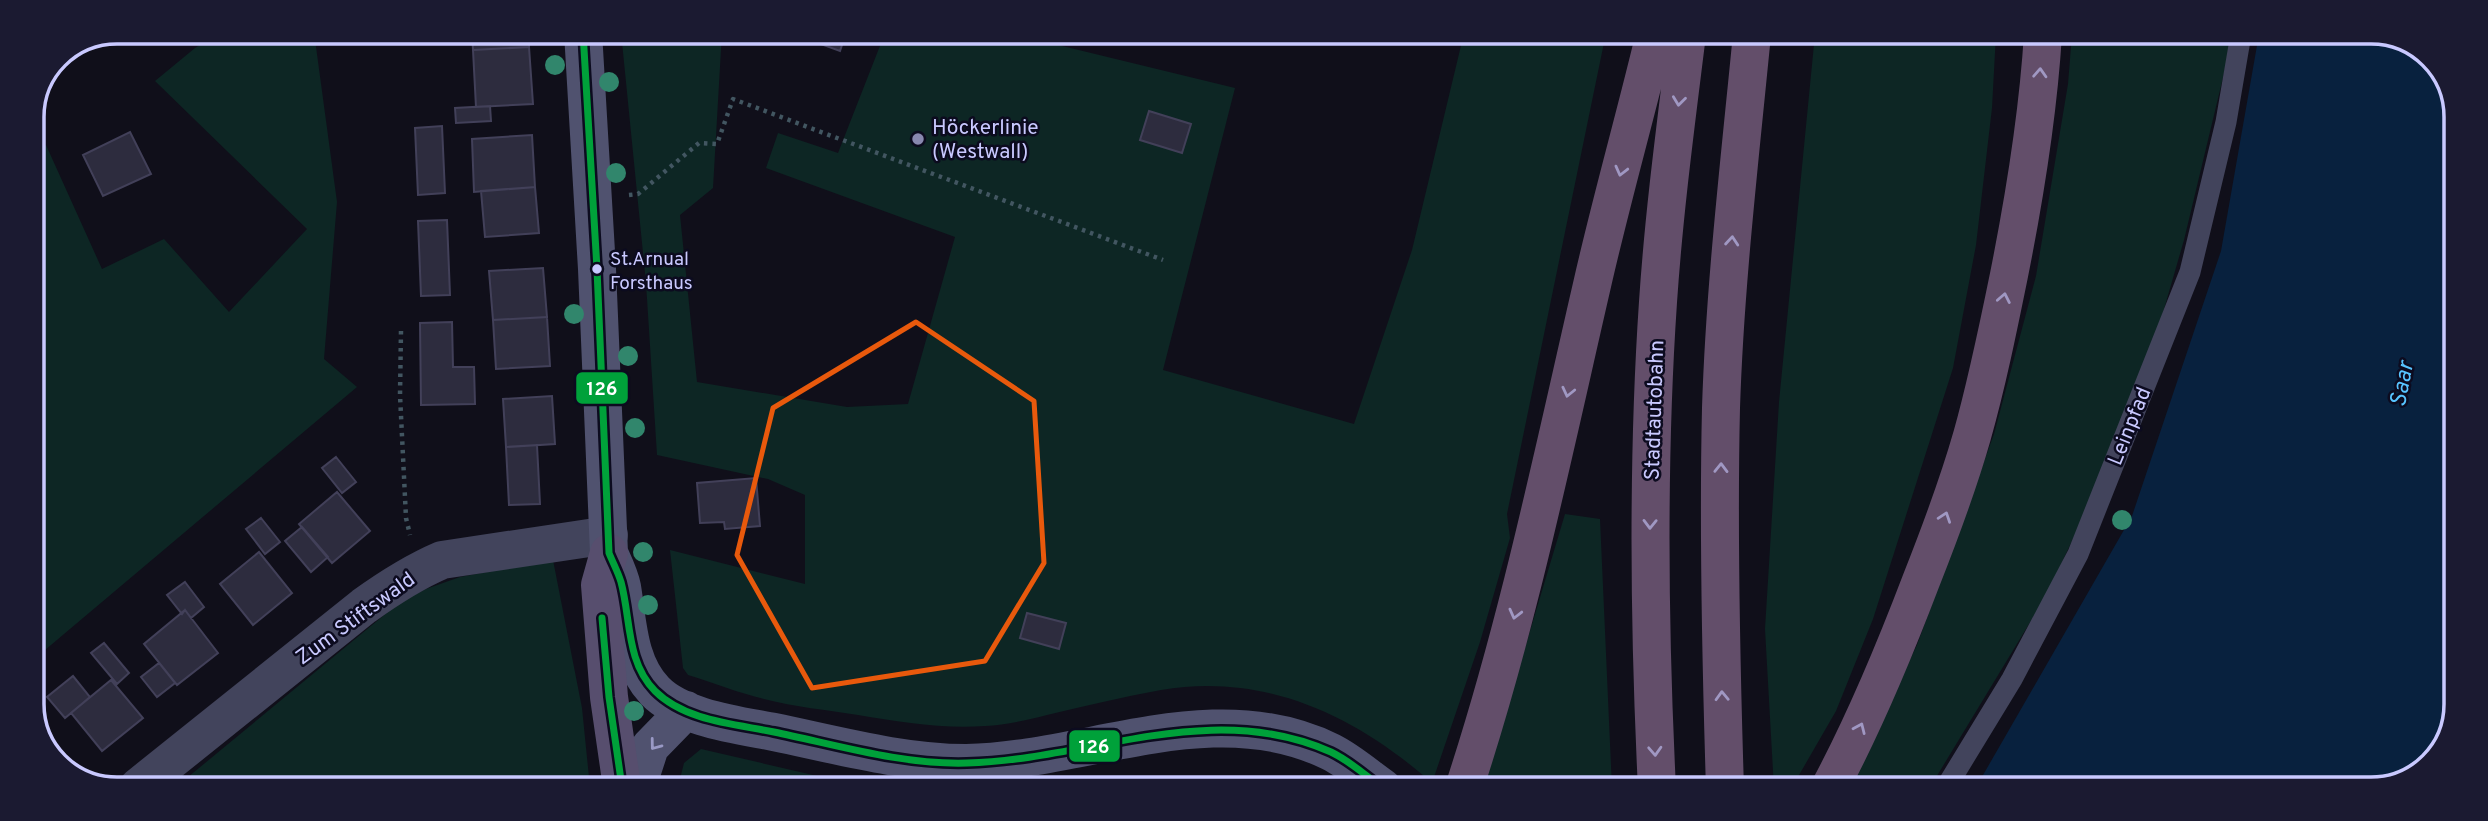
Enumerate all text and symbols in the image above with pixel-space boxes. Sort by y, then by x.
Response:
one-way arrow [2033,68,2048,79]
one-way arrow [1672,96,1687,107]
place label: Höckerlinie (Westwall) [932,115,1039,166]
marker: Höckerlinie (Westwall) [910,131,926,147]
one-way arrow [1615,165,1629,177]
one-way arrow [1724,236,1739,247]
place label: St.Arnual Forsthaus [610,248,693,296]
marker: St.Arnual Forsthaus [590,262,604,276]
one-way arrow [1996,292,2011,304]
street label: Stadtautobahn [1640,339,1671,481]
water label: Saar [2385,357,2422,410]
line badge: 126 [575,371,629,405]
text: 126 [587,378,617,402]
street label: Leinpfad [2102,383,2158,470]
one-way arrow [1562,386,1576,398]
one-way arrow [1713,463,1728,474]
one-way arrow [1937,512,1951,524]
one-way arrow [1643,518,1658,529]
street label: Zum Stiftswald [291,567,421,672]
one-way arrow [1509,607,1523,619]
one-way arrow [1715,690,1730,701]
one-way arrow [1852,723,1866,736]
line badge: 126 [1068,729,1121,763]
text: 126 [1079,736,1109,760]
one-way arrow [651,737,663,749]
one-way arrow [1648,746,1663,757]

